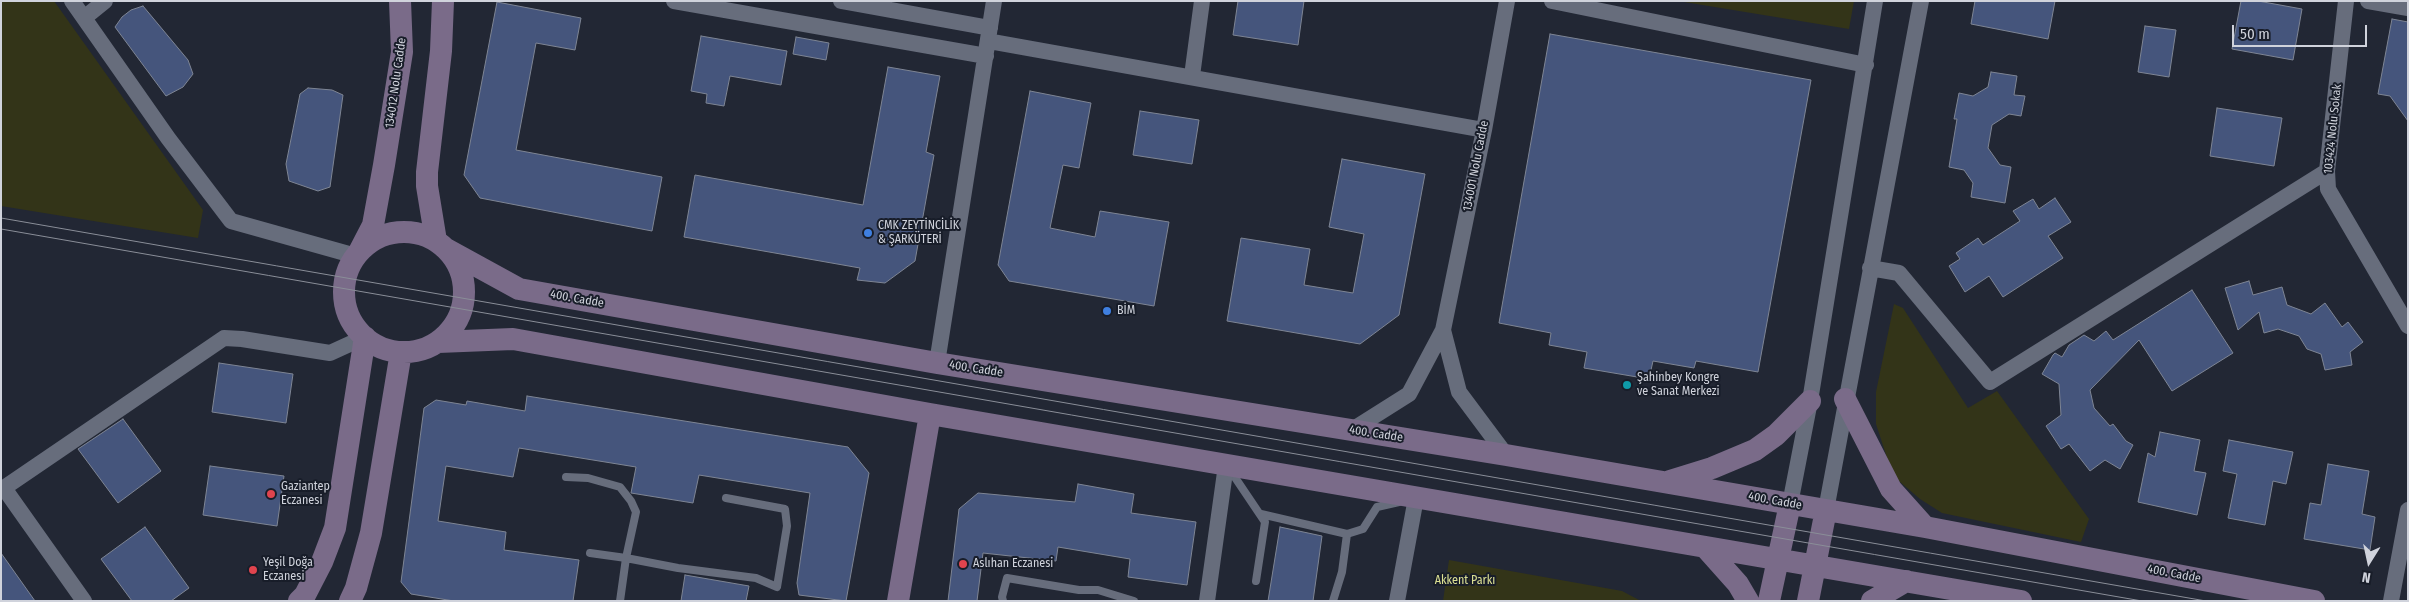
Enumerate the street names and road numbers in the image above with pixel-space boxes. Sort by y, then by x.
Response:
street label: 134012 Nolu Cadde [383,37,409,129]
street label: 103424 Nolu Sokak [2321,83,2345,175]
street label: 134001 Nolu Cadde [1460,119,1492,213]
street label: 400. Cadde [549,287,605,311]
street label: 400. Cadde [948,358,1004,380]
street label: 400. Cadde [1348,423,1404,445]
street label: 400. Cadde [1747,489,1803,513]
street label: 400. Cadde [2146,562,2202,586]

